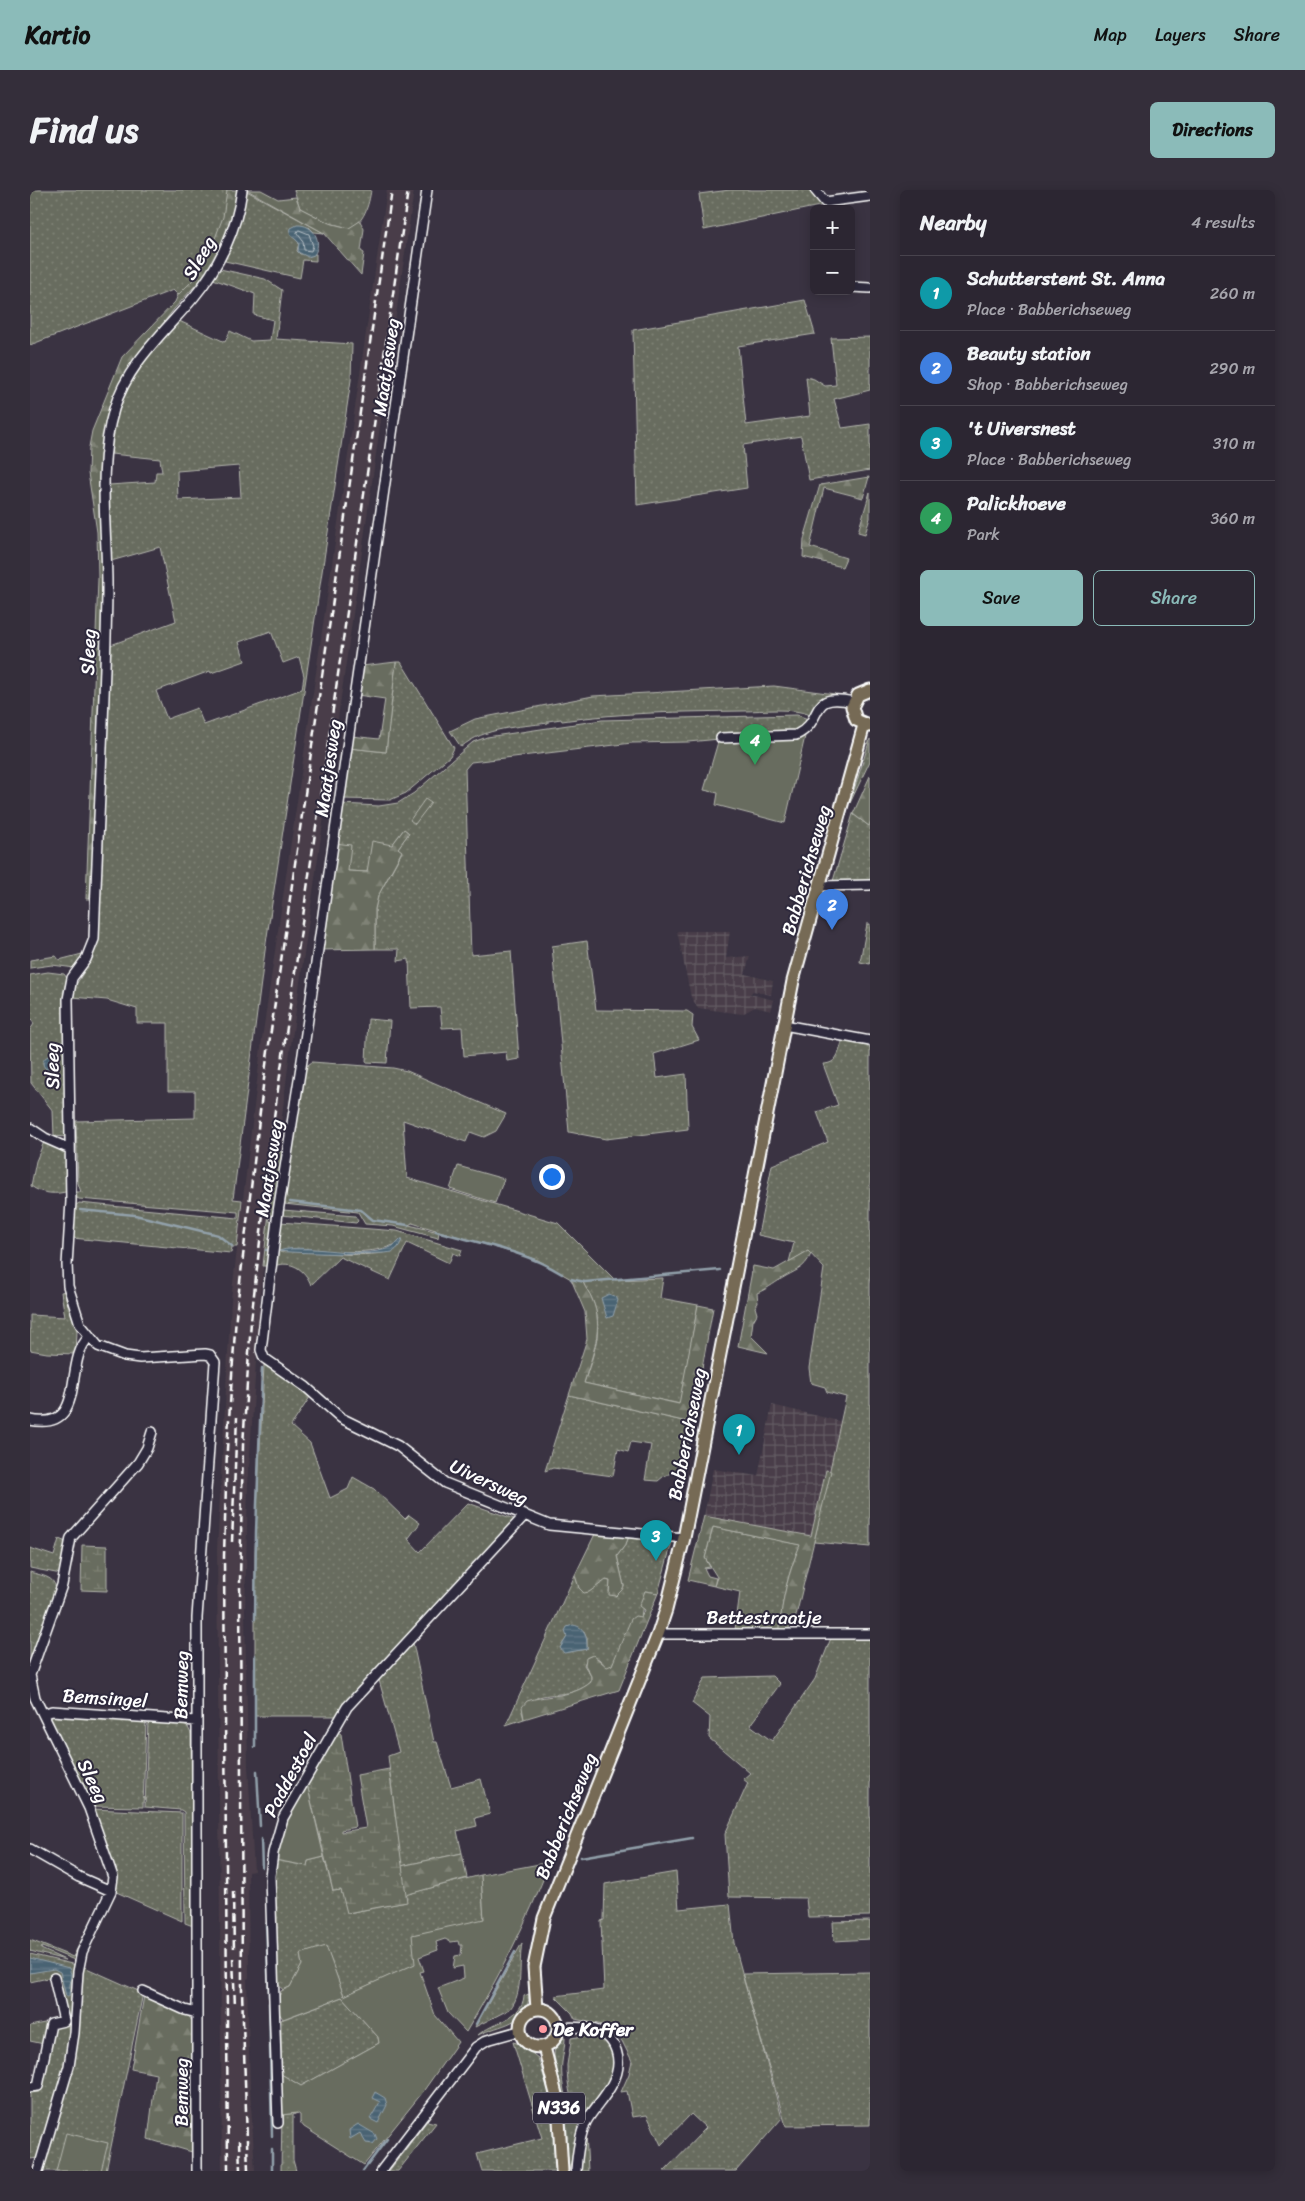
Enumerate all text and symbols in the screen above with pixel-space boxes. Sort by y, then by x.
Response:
text: Kartio [25,14,90,56]
text: Map [1094,19,1127,51]
text: Layers [1155,19,1206,51]
text: Share [1234,19,1280,51]
text: Find us [30,99,138,161]
button: Directions [1150,102,1275,158]
text: Nearby [920,204,986,242]
map controls [810,205,855,295]
button: + [810,205,855,250]
text: 4 results [1191,208,1255,237]
street label: Sleeg [173,229,225,286]
button: − [810,250,855,295]
text: Schutterstent St. Anna [967,262,1165,295]
text: 1 [933,279,939,308]
text: 260 m [1210,279,1255,308]
text: Place · Babberichseweg [967,295,1131,324]
street label: Maatjesweg [363,316,409,418]
text: Beauty station [967,337,1090,370]
text: 2 [931,354,941,383]
text: 290 m [1209,354,1255,383]
text: Shop · Babberichseweg [967,370,1128,399]
text: 't Uiversnest [967,412,1076,445]
text: 3 [932,429,940,458]
text: 310 m [1213,429,1255,458]
text: Place · Babberichseweg [967,445,1131,474]
text: Palickhoeve [967,487,1066,520]
text: 4 [931,504,941,533]
text: 360 m [1211,504,1255,533]
text: Park [967,520,1000,549]
button: Save [920,570,1083,626]
button: Share [1093,570,1255,626]
street label: Sleeg [71,628,105,676]
street label: Maatjesweg [305,717,351,819]
pin: 4 [739,724,771,765]
street label: Babberichseweg [772,800,840,939]
pin: 2 [816,889,848,930]
street label: Sleeg [35,1042,69,1090]
street label: Maatjesweg [245,1116,293,1219]
your location [539,1164,565,1190]
street label: Babberichseweg [658,1364,716,1503]
pin: 1 [723,1414,755,1455]
street label: Uiversweg [444,1449,534,1515]
pin: 3 [640,1520,672,1561]
street label: Bettestraatje [706,1601,822,1634]
street label: Bemweg [164,1650,198,1720]
street label: Bemsingel [62,1679,149,1717]
street label: Paddestoel [254,1726,326,1823]
street label: Babberichseweg [526,1747,607,1884]
street label: Sleeg [68,1753,118,1809]
place label: De Koffer [553,2013,635,2046]
marker: De Koffer [537,2023,549,2035]
street label: Bemweg [165,2058,198,2126]
road number: N336 [533,2092,585,2124]

